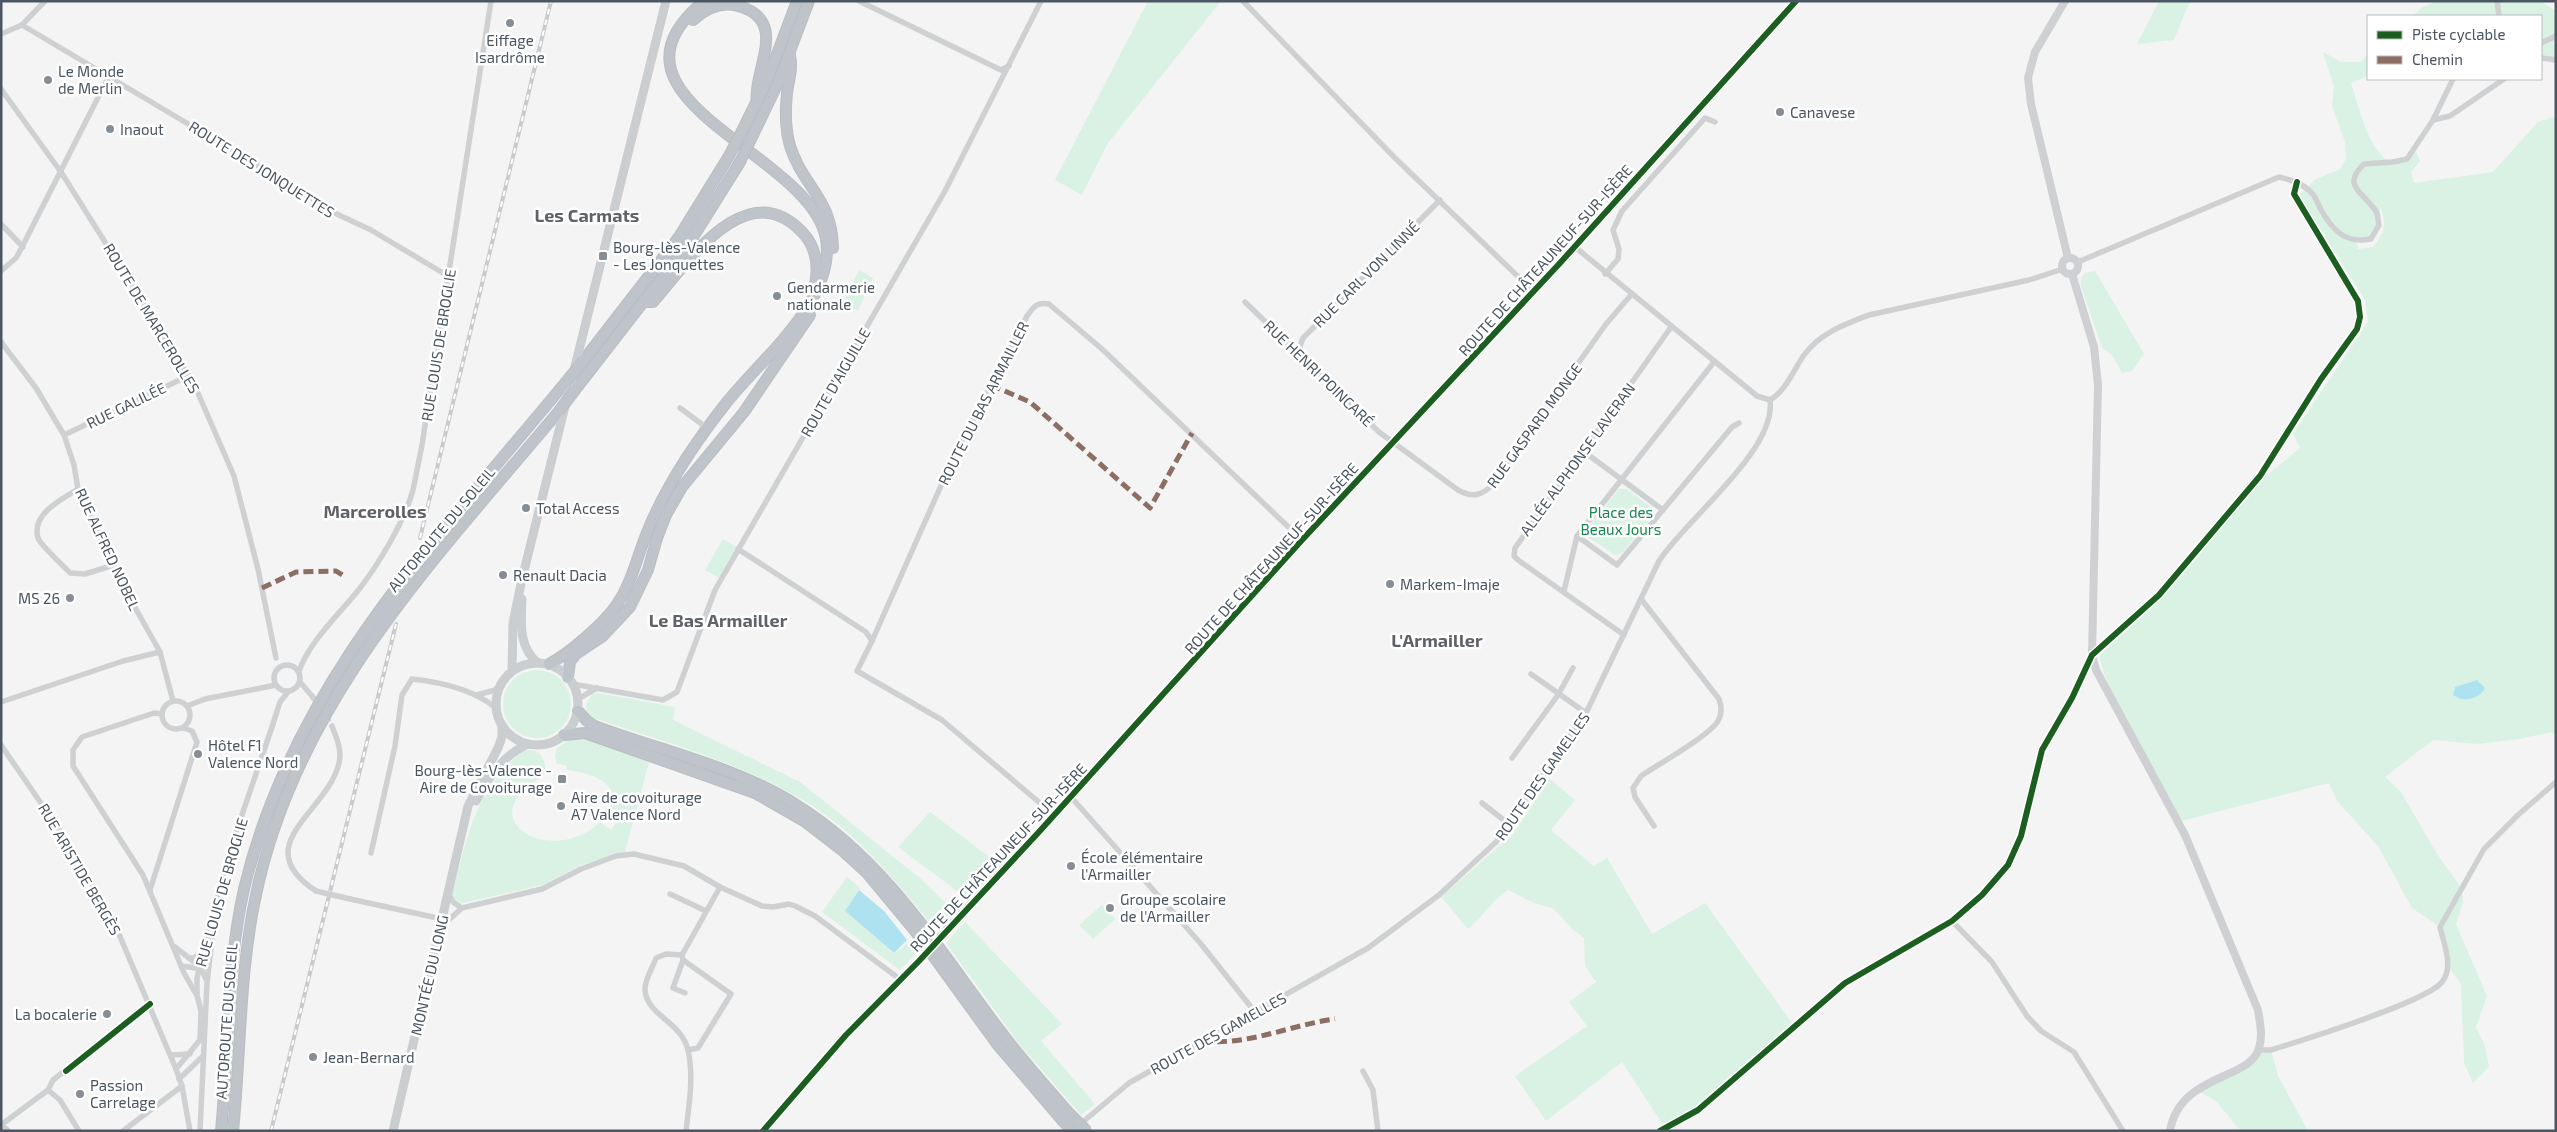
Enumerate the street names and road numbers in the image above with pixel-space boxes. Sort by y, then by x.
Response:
street label: ROUTE DES JONQUETTES [185,117,338,222]
street label: ROUTE DE CHÂTEAUNEUF-SUR-ISÈRE [1454,161,1636,359]
street label: RUE CARL VON LINNÉ [1309,217,1423,331]
street label: ROUTE DE MARCEROLLES [100,240,204,396]
street label: RUE LOUIS DE BROGLIE [417,268,459,422]
street label: RUE HENRI POINCARÉ [1260,316,1378,430]
street label: ROUTE DU BAS ARMAILLER [934,318,1032,488]
street label: ROUTE D'AIGUILLE [797,324,873,440]
street label: RUE GASPARD MONGE [1483,359,1585,491]
street label: RUE GALILÉE [83,378,169,432]
street label: ALLÉE ALPHONSE LAVERAN [1516,379,1638,539]
street label: ROUTE DE CHÂTEAUNEUF-SUR-ISÈRE [1180,459,1362,657]
street label: AUTOROUTE DU SOLEIL [384,463,499,595]
street label: RUE ALFRED NOBEL [72,485,144,613]
street label: ROUTE DES GAMELLES [1491,708,1593,844]
street label: ROUTE DE CHÂTEAUNEUF-SUR-ISÈRE [906,759,1090,955]
street label: RUE ARISTIDE BERGÈS [35,800,125,938]
street label: RUE LOUIS DE BROGLIE [191,816,251,968]
street label: MONTÉE DU LONG [406,913,452,1037]
street label: AUTOROUTE DU SOLEIL [212,942,240,1100]
street label: ROUTE DES GAMELLES [1147,988,1289,1078]

